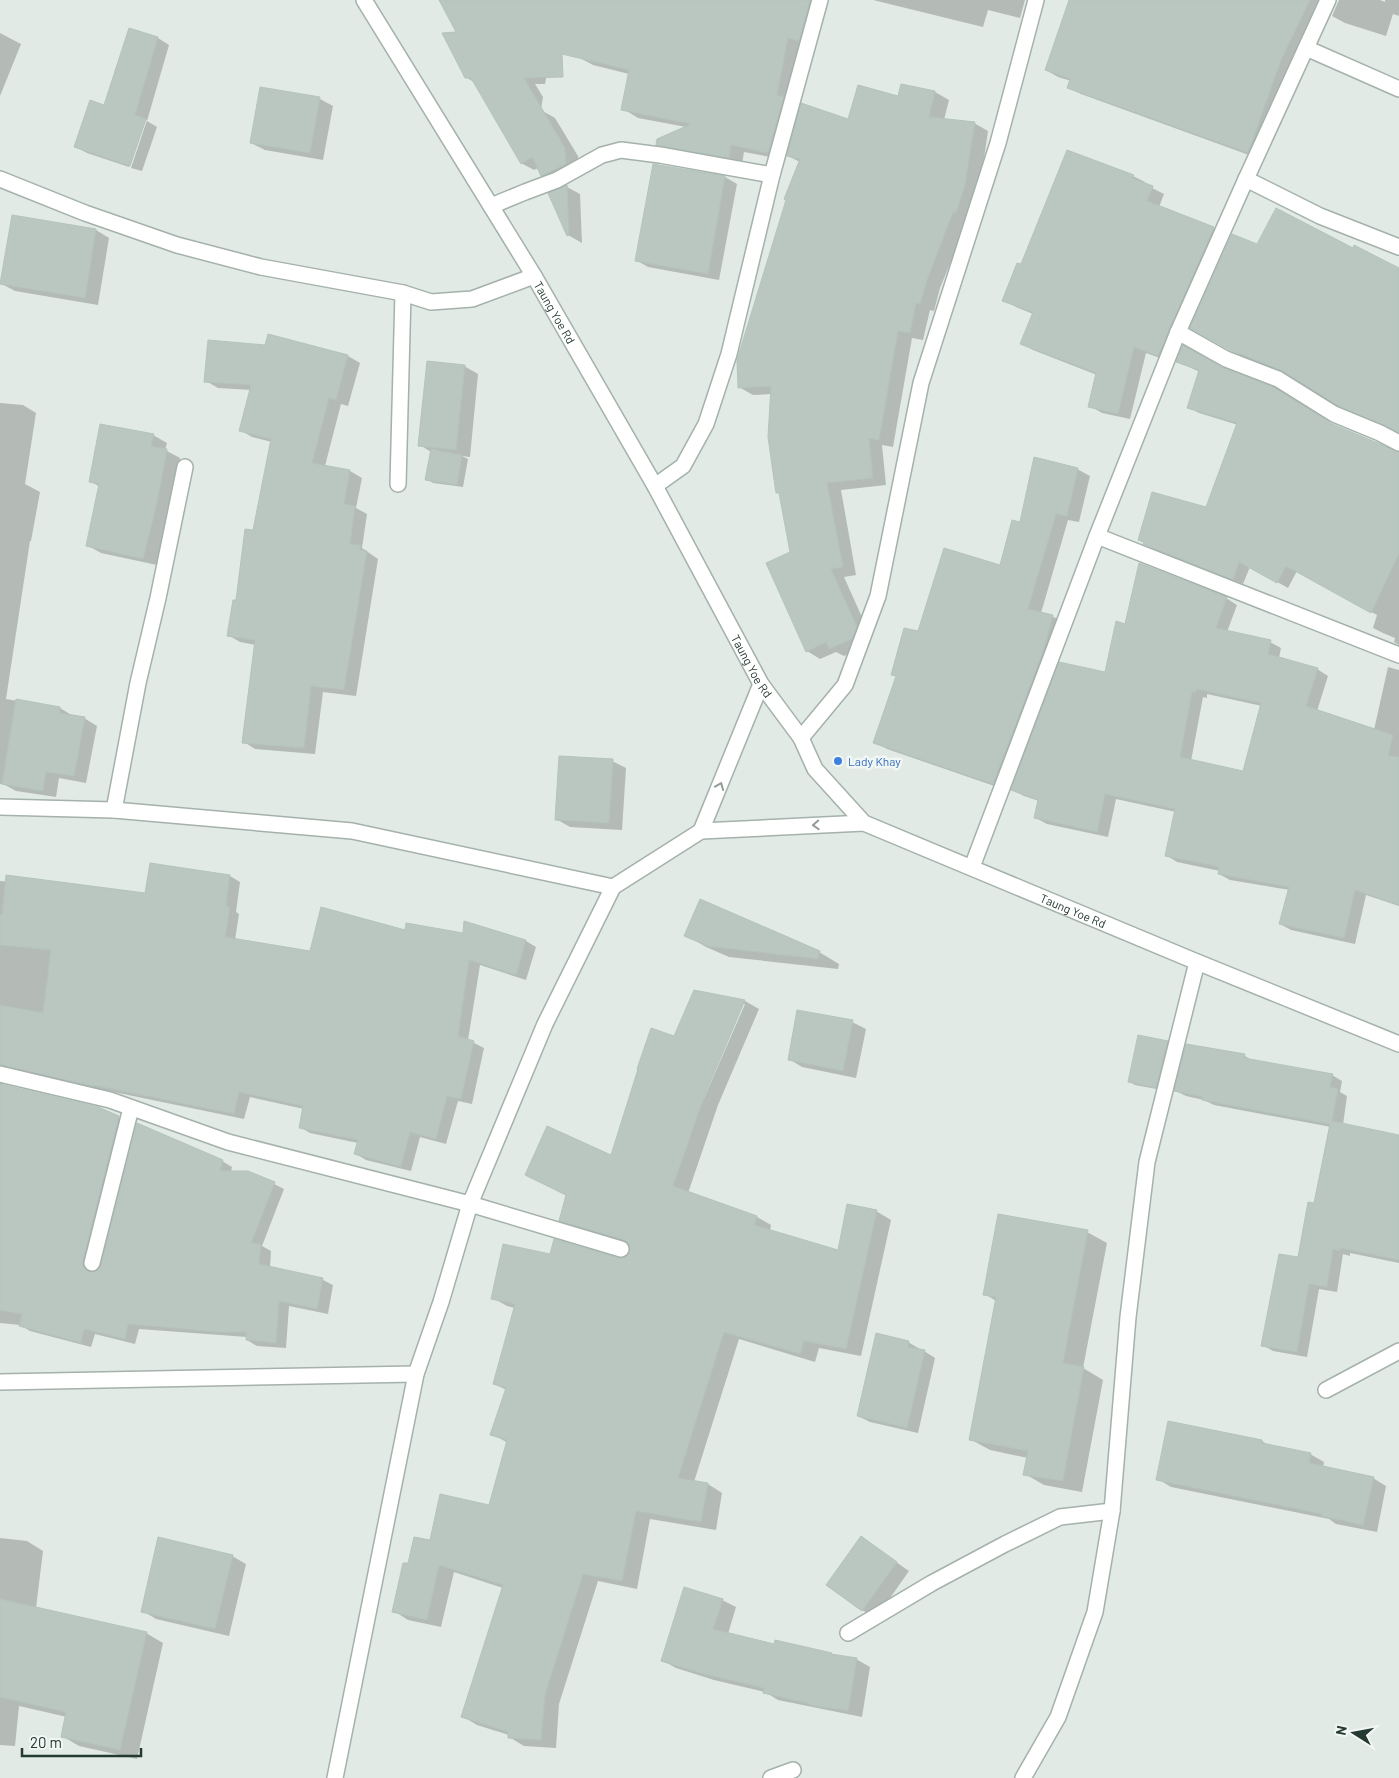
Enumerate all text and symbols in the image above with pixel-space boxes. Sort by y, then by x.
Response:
street label: Taung Yoe Rd [531,279,578,346]
street label: Taung Yoe Rd [729,632,775,700]
place label: Lady Khay [848,754,901,768]
marker: Lady Khay [832,755,844,767]
one-way arrow [713,782,724,791]
one-way arrow [811,820,819,831]
street label: Taung Yoe Rd [1038,890,1108,930]
north arrow [1329,1708,1379,1758]
text: N [1332,1724,1350,1737]
scale bar [22,1726,141,1758]
text: 20 m [30,1733,62,1751]

